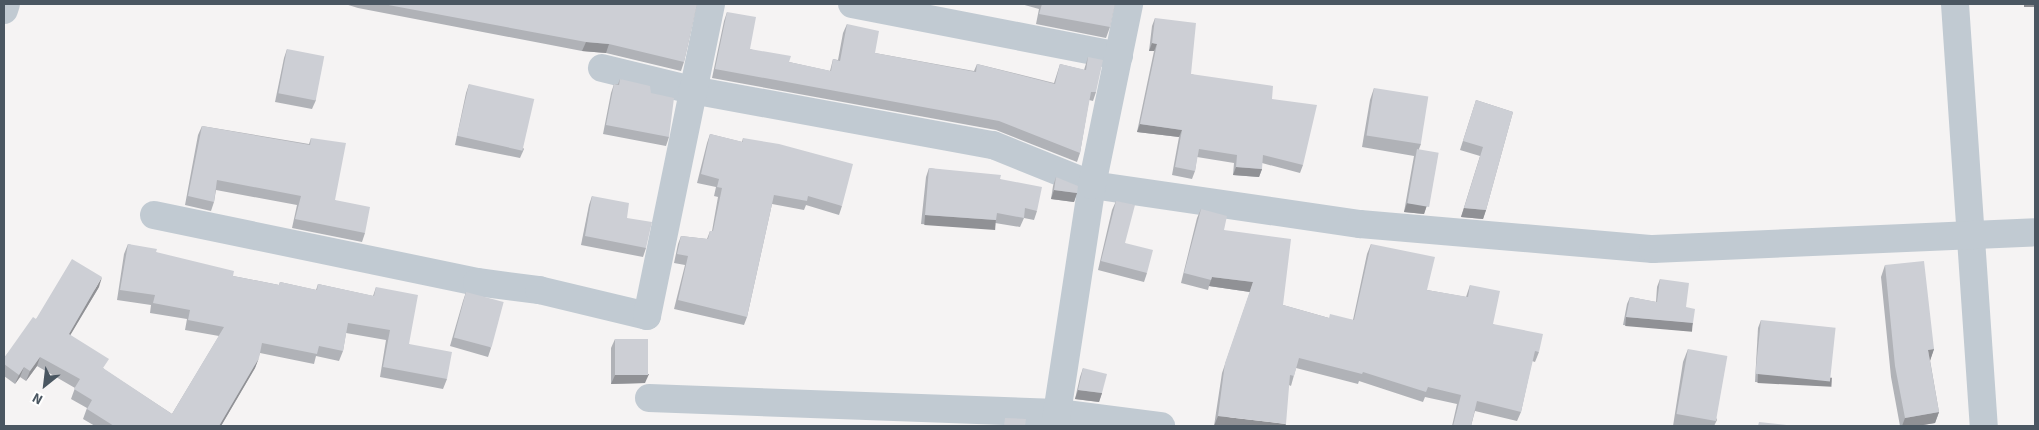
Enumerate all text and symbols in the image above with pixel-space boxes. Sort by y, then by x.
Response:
north arrow [20,360,70,410]
text: N [29,387,47,409]

